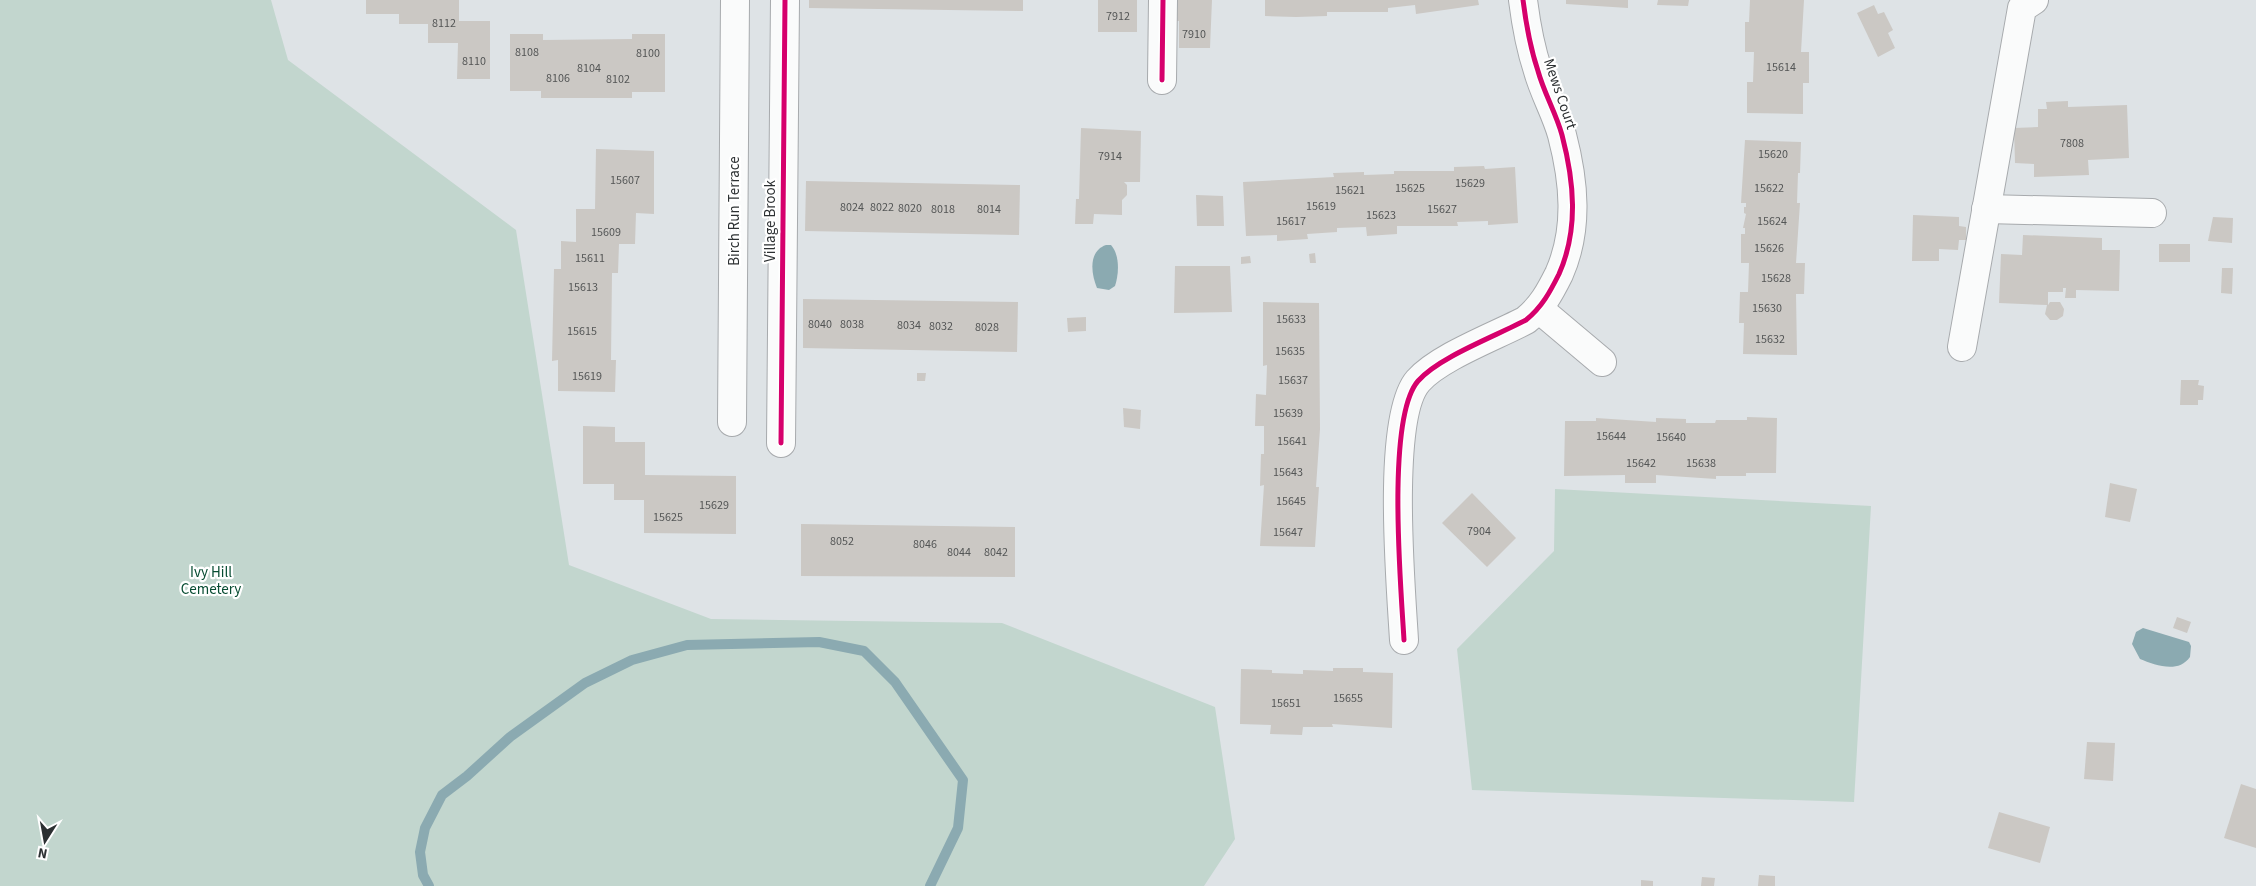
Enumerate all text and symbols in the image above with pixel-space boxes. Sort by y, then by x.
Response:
house number: 7912 [1106,8,1130,25]
house number: 8112 [432,15,456,32]
house number: 7910 [1182,26,1206,43]
house number: 8108 [515,44,539,61]
house number: 8100 [636,45,660,62]
house number: 8110 [462,53,486,70]
street label: Mews Court [1538,56,1582,132]
house number: 15614 [1766,59,1796,76]
house number: 8104 [577,60,601,77]
house number: 8106 [546,70,570,87]
house number: 8102 [606,71,630,88]
house number: 7808 [2060,135,2084,152]
house number: 15620 [1758,146,1788,163]
house number: 7914 [1098,148,1122,165]
street label: Birch Run Terrace [724,156,745,266]
house number: 15607 [610,172,640,189]
house number: 15629 [1455,175,1485,192]
street label: Village Brook [760,179,781,262]
house number: 15625 [1395,180,1425,197]
house number: 15622 [1754,180,1784,197]
house number: 15621 [1335,182,1365,199]
house number: 15619 [1306,198,1336,215]
house number: 8024 [840,199,864,216]
house number: 8022 [870,199,894,216]
house number: 8020 [898,200,922,217]
house number: 8018 [931,201,955,218]
house number: 8014 [977,201,1001,218]
house number: 15627 [1427,201,1457,218]
house number: 15623 [1366,207,1396,224]
house number: 15617 [1276,213,1306,230]
house number: 15624 [1757,213,1787,230]
house number: 15609 [591,224,621,241]
house number: 15626 [1754,240,1784,257]
house number: 15611 [575,250,605,267]
house number: 15628 [1761,270,1791,287]
house number: 15613 [568,279,598,296]
house number: 15630 [1752,300,1782,317]
house number: 15633 [1276,311,1306,328]
house number: 8040 [808,316,832,333]
house number: 8038 [840,316,864,333]
house number: 8034 [897,317,921,334]
house number: 8032 [929,318,953,335]
house number: 8028 [975,319,999,336]
house number: 15615 [567,323,597,340]
house number: 15632 [1755,331,1785,348]
house number: 15635 [1275,343,1305,360]
house number: 15619 [572,368,602,385]
house number: 15637 [1278,372,1308,389]
house number: 15639 [1273,405,1303,422]
house number: 15644 [1596,428,1626,445]
house number: 15640 [1656,429,1686,446]
house number: 15641 [1277,433,1307,450]
house number: 15642 [1626,455,1656,472]
house number: 15638 [1686,455,1716,472]
house number: 15643 [1273,464,1303,481]
house number: 15645 [1276,493,1306,510]
house number: 15629 [699,497,729,514]
house number: 15625 [653,509,683,526]
house number: 7904 [1467,523,1491,540]
house number: 15647 [1273,524,1303,541]
house number: 8052 [830,533,854,550]
house number: 8046 [913,536,937,553]
house number: 8044 [947,544,971,561]
house number: 8042 [984,544,1008,561]
park label: Ivy Hill Cemetery [181,562,241,600]
house number: 15655 [1333,690,1363,707]
house number: 15651 [1271,695,1301,712]
north arrow [20,816,70,866]
text: N [36,842,49,863]

